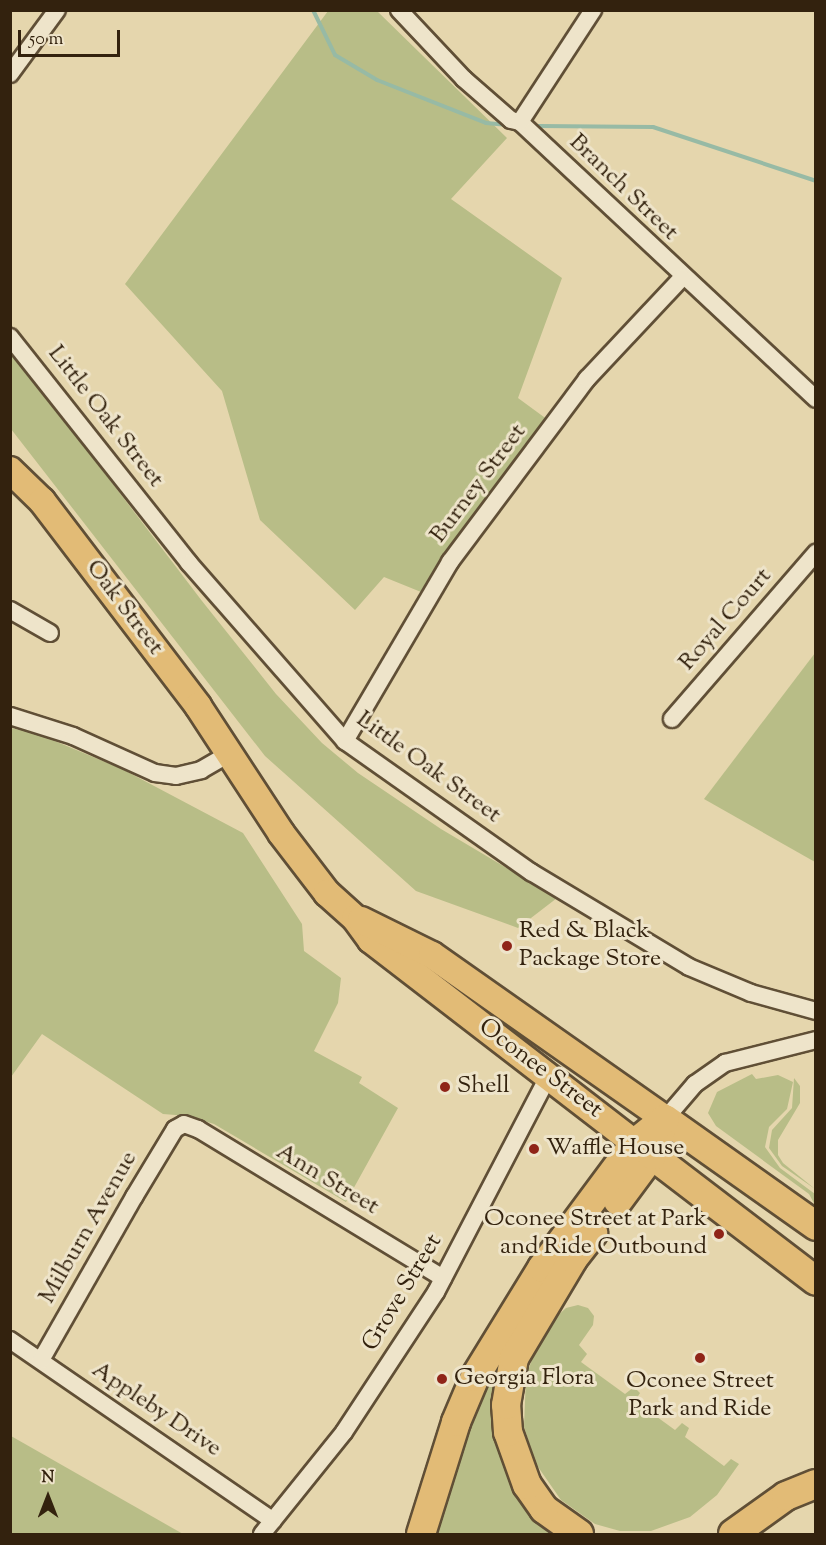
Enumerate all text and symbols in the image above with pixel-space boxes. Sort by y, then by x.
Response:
scale bar [21,18,123,56]
text: 50 m [29,27,63,53]
street label: Branch Street [562,129,684,247]
street label: Little Oak Street [41,340,169,494]
street label: Burney Street [425,419,533,549]
street label: Oak Street [79,555,169,661]
street label: Royal Court [674,563,778,677]
street label: Little Oak Street [350,706,506,830]
place label: Red & Black Package Store [519,918,661,974]
marker: Red & Black Package Store [500,939,514,953]
street label: Oconee Street [472,1013,608,1125]
place label: Shell [457,1073,510,1101]
marker: Shell [438,1080,452,1094]
place label: Waffle House [546,1135,684,1163]
street label: Ann Street [270,1138,384,1222]
marker: Waffle House [527,1142,541,1156]
street label: Milburn Avenue [34,1147,144,1309]
place label: Oconee Street at Park and Ride Outbound [484,1206,707,1262]
marker: Oconee Street at Park and Ride Outbound [712,1227,726,1241]
street label: Grove Street [357,1229,449,1357]
marker: Oconee Street Park and Ride [693,1351,707,1365]
street label: Appleby Drive [86,1356,226,1464]
place label: Georgia Flora [454,1365,595,1393]
place label: Oconee Street Park and Ride [626,1368,774,1424]
marker: Georgia Flora [435,1372,449,1386]
north arrow [18,1467,78,1527]
text: N [42,1467,54,1490]

